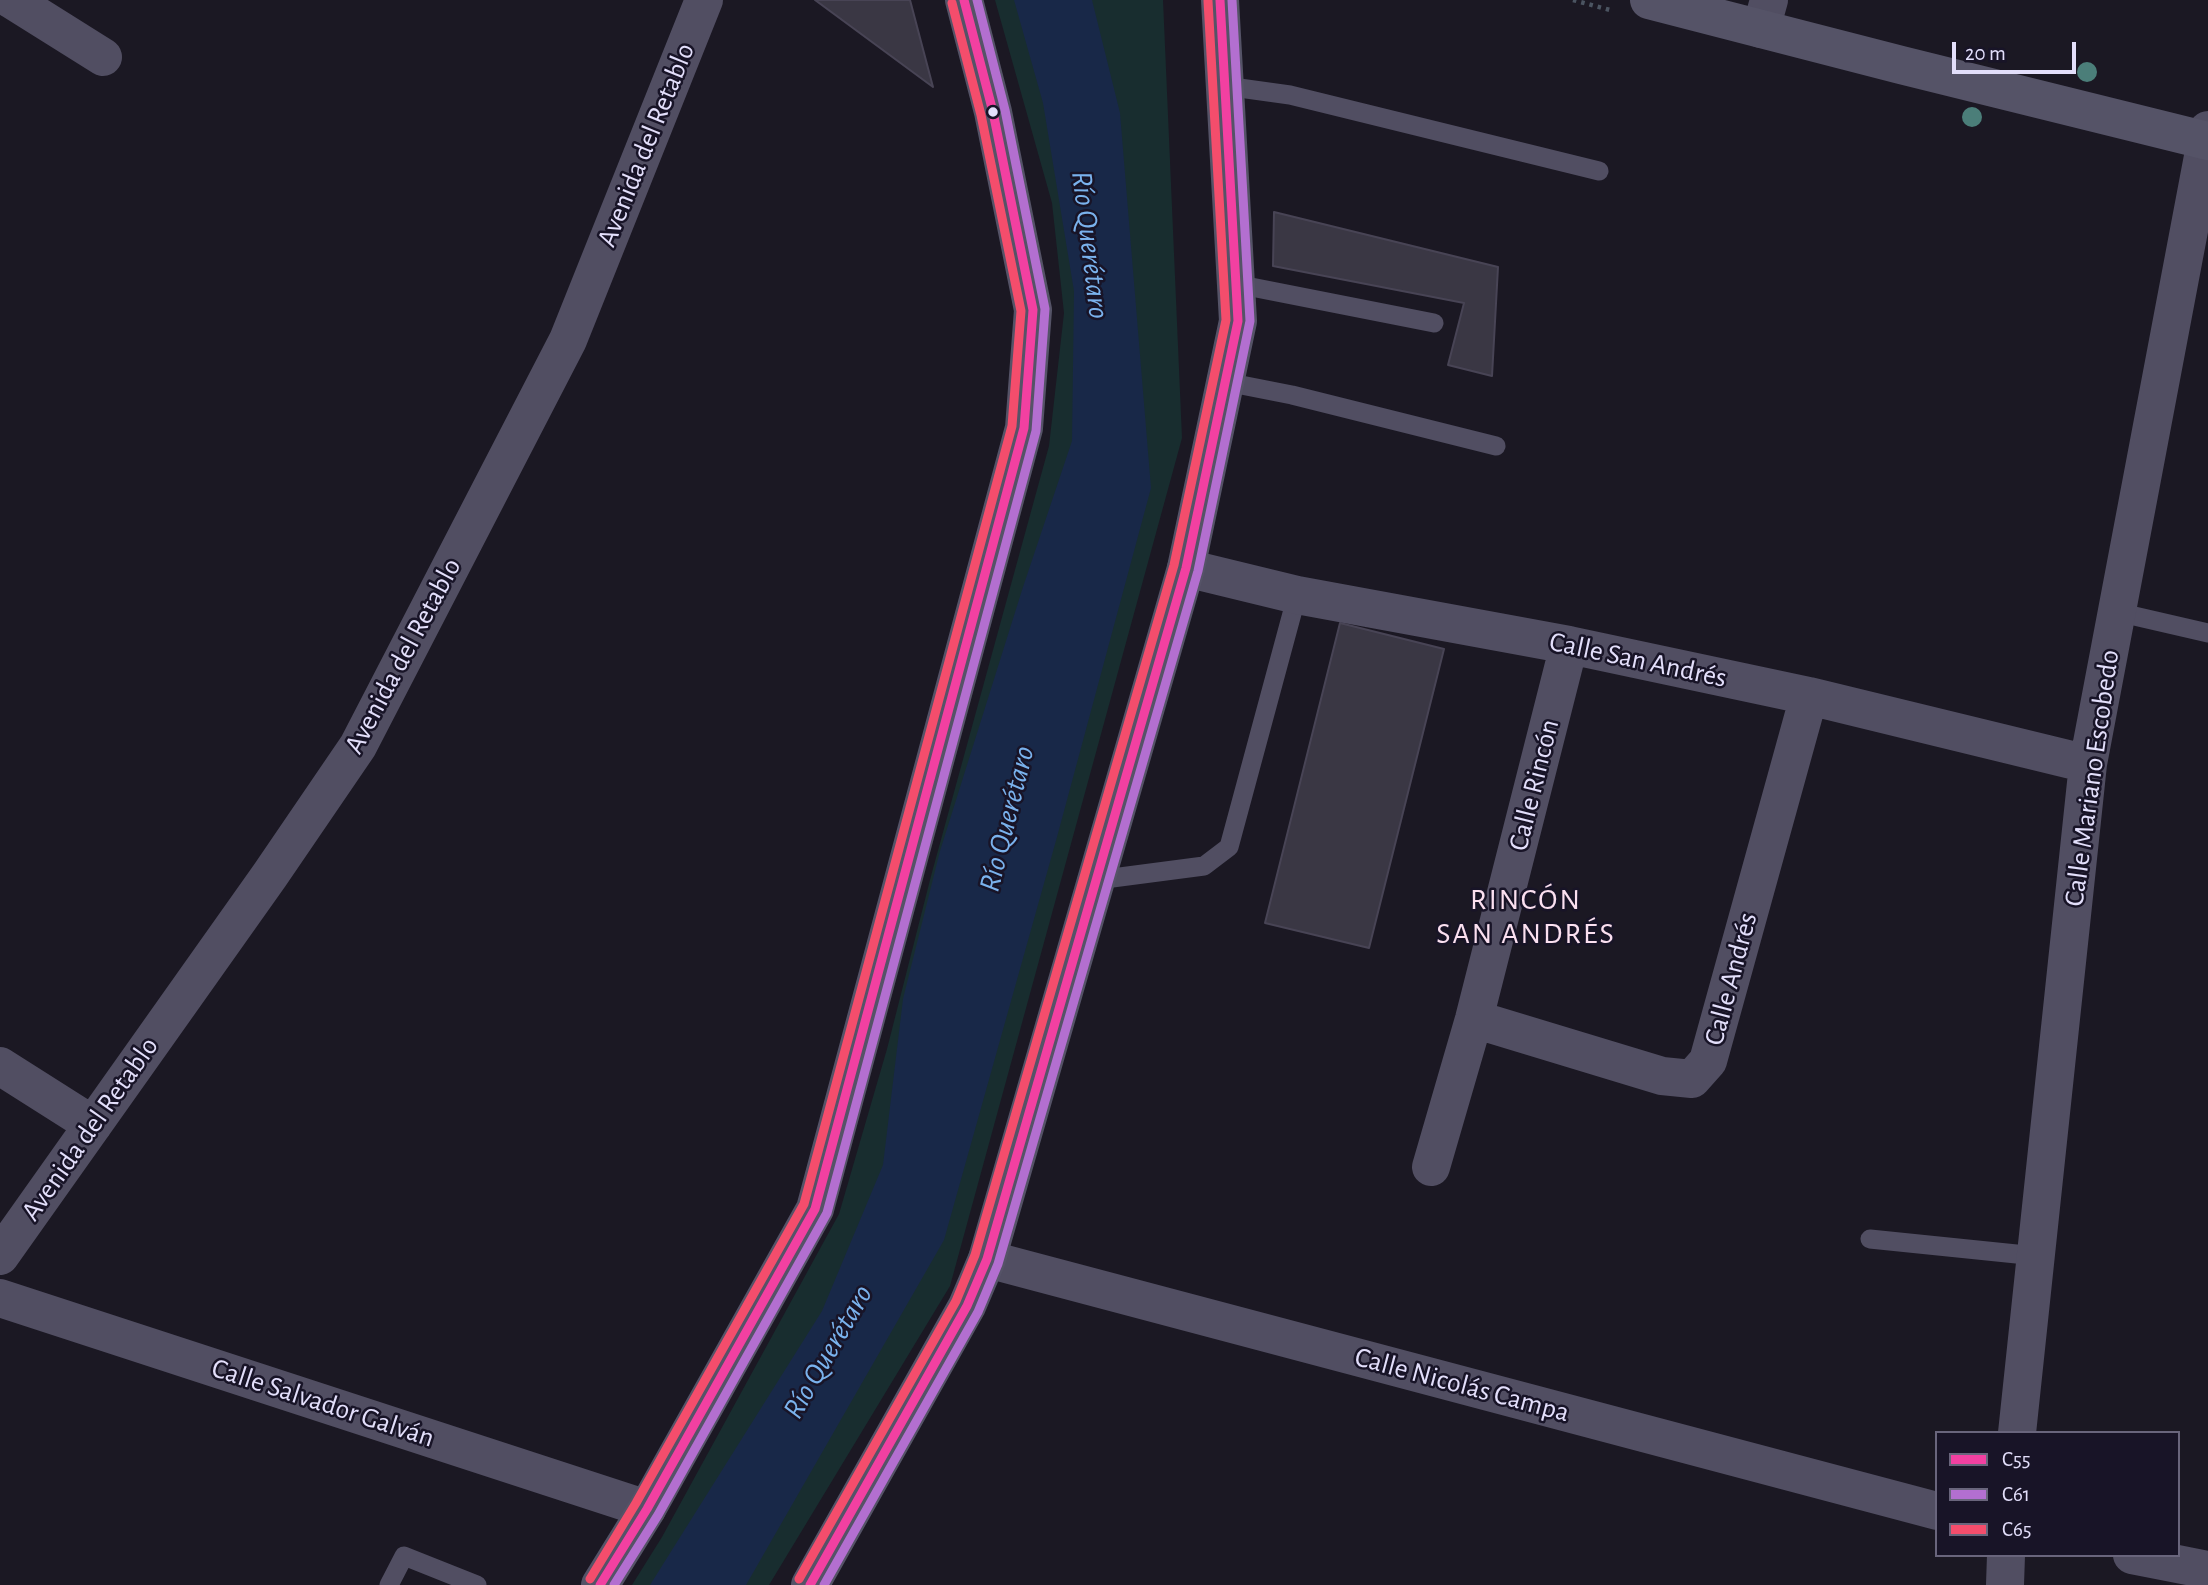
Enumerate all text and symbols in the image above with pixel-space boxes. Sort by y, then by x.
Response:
scale bar [1956,28,2080,72]
street label: Avenida del Retablo [590,38,702,252]
text: 20 m [1965,43,2006,64]
unlabelled marker [986,105,1000,119]
water label: Río Querétaro [1063,169,1117,321]
street label: Avenida del Retablo [337,552,469,760]
street label: Calle San Andrés [1546,625,1730,695]
street label: Calle Mariano Escobedo [2057,648,2127,908]
street label: Calle Rincón [1501,716,1567,854]
water label: Río Querétaro [972,743,1042,895]
district label: RINCÓN SAN ANDRÉS [1438,882,1614,953]
street label: Calle Andrés [1697,909,1765,1049]
street label: Avenida del Retablo [14,1031,166,1227]
water label: Río Querétaro [775,1279,881,1425]
street label: Calle Nicolás Campa [1351,1340,1573,1430]
street label: Calle Salvador Galván [207,1351,439,1455]
legend [1935,1431,2180,1557]
text: C55 [2002,1449,2030,1470]
text: C61 [2002,1484,2030,1505]
text: C65 [2002,1519,2032,1540]

